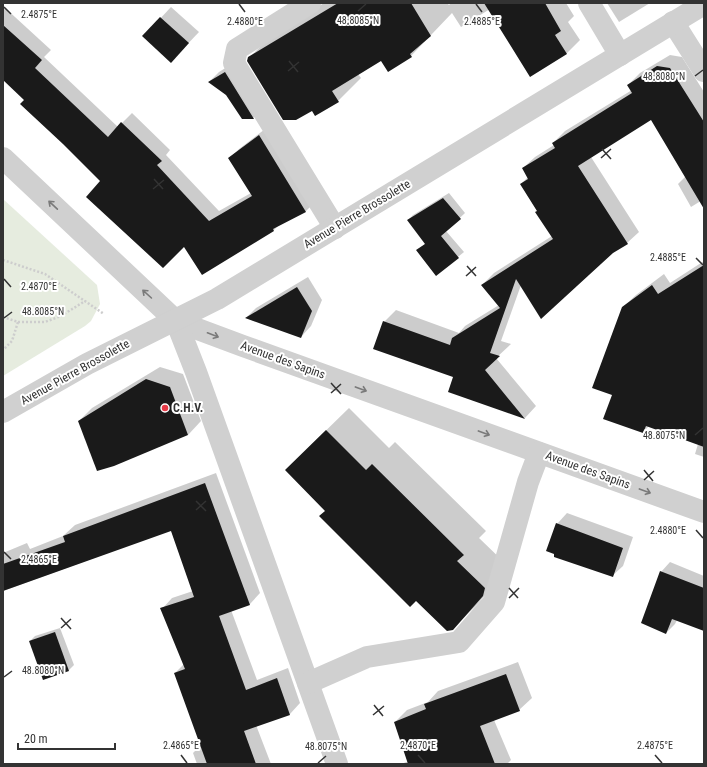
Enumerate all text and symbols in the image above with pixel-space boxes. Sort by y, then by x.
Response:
text: 2.4875°E [21,9,57,20]
text: 48.8085°N [337,15,379,26]
text: 2.4880°E [227,16,263,27]
text: 2.4885°E [464,16,500,27]
text: 48.8080°N [643,71,685,82]
street label: Avenue Pierre Brossolette [301,176,413,251]
one-way arrow [48,201,58,210]
text: 2.4885°E [650,252,686,263]
text: 2.4870°E [21,281,57,292]
one-way arrow [142,290,153,299]
text: 48.8085°N [22,306,64,317]
one-way arrow [206,331,218,339]
street label: Avenue Pierre Brossolette [18,336,132,408]
street label: Avenue des Sapins [239,338,327,382]
one-way arrow [355,385,367,393]
place label: C.H.V. [173,401,203,415]
marker: C.H.V. [160,403,170,413]
one-way arrow [477,429,489,437]
text: 48.8075°N [643,430,685,441]
street label: Avenue des Sapins [544,448,632,492]
one-way arrow [639,488,652,495]
text: 2.4880°E [650,525,686,536]
text: 2.4865°E [21,554,57,565]
text: 48.8080°N [22,665,64,676]
scale bar [18,725,115,751]
text: 20 m [24,732,48,746]
text: 2.4865°E [163,740,199,751]
text: 2.4870°E [400,740,436,751]
text: 2.4875°E [637,740,673,751]
text: 48.8075°N [305,741,347,752]

